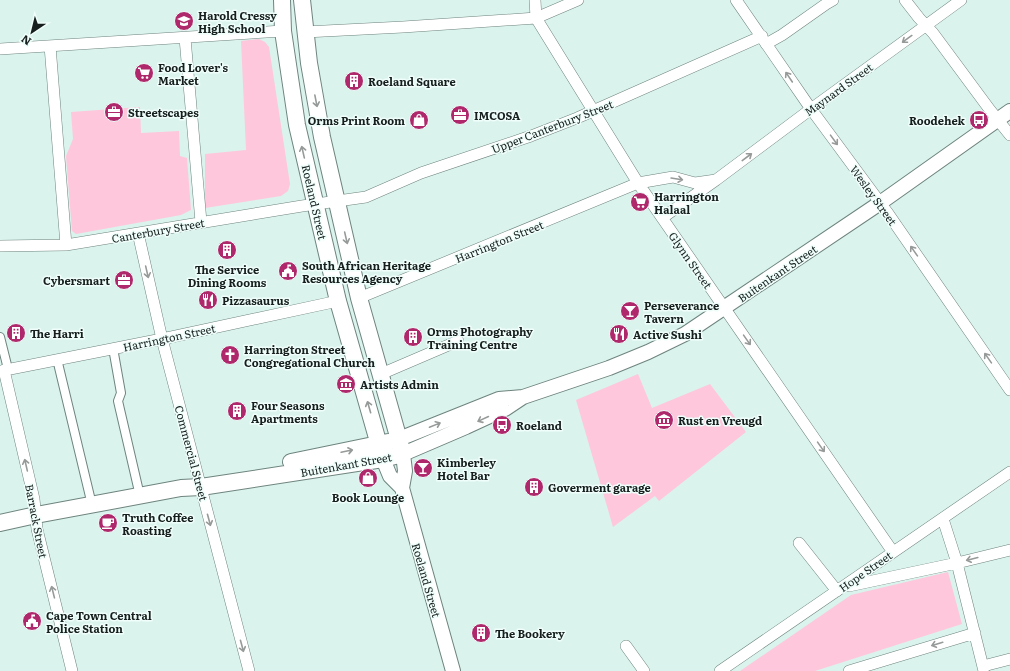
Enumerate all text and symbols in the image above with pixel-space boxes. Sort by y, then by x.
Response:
place label: Harold Cressy High School [198,7,277,36]
school or university icon: Harold Cressy High School [173,10,195,32]
north arrow [12,12,52,52]
text: N [17,32,34,50]
one-way arrow [901,35,912,43]
street label: Maynard Street [801,58,876,119]
place label: Food Lover's Market [158,59,229,88]
supermarket icon: Food Lover's Market [133,62,155,84]
building icon: Roeland Square [343,70,365,92]
one-way arrow [785,71,793,82]
place label: Roeland Square [368,73,456,89]
one-way arrow [312,95,320,108]
street label: Upper Canterbury Street [489,95,616,157]
office icon: Streetscapes [103,101,125,123]
place label: Streetscapes [128,104,199,120]
office icon: IMCOSA [449,104,471,126]
place label: IMCOSA [474,107,521,123]
shop icon: Orms Print Room [408,109,430,131]
bus stop icon: Roodehek [968,109,990,131]
place label: Orms Print Room [308,112,405,128]
place label: Roodehek [909,112,966,128]
one-way arrow [830,135,838,146]
one-way arrow [299,146,307,159]
one-way arrow [742,152,753,161]
street label: Wesley Street [847,162,902,229]
street label: Roeland Street [299,163,332,242]
one-way arrow [670,175,683,183]
place label: Harrington Halaal [654,188,719,217]
supermarket icon: Harrington Halaal [629,191,651,213]
street label: Canterbury Street [110,214,206,246]
street label: Harrington Street [452,216,546,266]
street label: Glynn Street [666,228,717,292]
one-way arrow [342,232,350,245]
building icon: The Service Dining Rooms [216,239,238,261]
street label: Buitenkant Street [734,240,820,305]
one-way arrow [910,246,918,257]
place label: South African Heritage Resources Agency [302,257,431,286]
public building icon: South African Heritage Resources Agency [277,260,299,282]
place label: The Service Dining Rooms [188,261,267,290]
one-way arrow [143,265,151,278]
office icon: Cybersmart [113,269,135,291]
place label: Cybersmart [43,272,110,288]
restaurant icon: Pizzasaurus [197,289,219,311]
place label: Pizzasaurus [222,292,290,308]
place label: Perseverance Tavern [644,297,719,326]
bar icon: Perseverance Tavern [619,300,641,322]
street label: Harrington Street [121,319,217,355]
building icon: The Harri [5,322,27,344]
place label: Orms Photography Training Centre [427,323,533,352]
restaurant icon: Active Sushi [608,323,630,345]
place label: The Harri [30,325,84,341]
building icon: Orms Photography Training Centre [402,326,424,348]
place label: Active Sushi [633,326,702,342]
one-way arrow [743,334,751,345]
place label: Harrington Street Congregational Church [244,341,376,370]
church icon: Harrington Street Congregational Church [219,344,241,366]
one-way arrow [984,353,992,364]
museum icon: Artists Admin [335,373,357,395]
place label: Artists Admin [360,376,439,392]
place label: Four Seasons Apartments [251,397,325,426]
building icon: Four Seasons Apartments [226,400,248,422]
one-way arrow [365,401,372,414]
street label: Commercial Street [172,403,213,503]
museum icon: Rust en Vreugd [653,409,675,431]
place label: Rust en Vreugd [678,412,762,428]
bus stop icon: Roeland [491,414,513,436]
one-way arrow [477,416,489,423]
place label: Roeland [516,417,562,433]
one-way arrow [429,420,441,428]
one-way arrow [817,441,825,452]
one-way arrow [340,447,353,455]
street label: Buitenkant Street [299,448,393,480]
place label: Kimberley Hotel Bar [437,454,496,483]
bar icon: Kimberley Hotel Bar [412,457,434,479]
one-way arrow [21,459,29,472]
shop icon: Book Lounge [357,467,379,489]
building icon: Goverment garage [523,476,545,498]
place label: Goverment garage [548,479,651,495]
street label: Barrack Street [22,483,52,560]
place label: Book Lounge [332,489,404,505]
place label: Truth Coffee Roasting [122,509,194,538]
cafe icon: Truth Coffee Roasting [97,512,119,534]
one-way arrow [206,513,213,526]
street label: Roeland Street [409,541,445,620]
street label: Hope Street [835,546,895,595]
one-way arrow [966,556,979,564]
one-way arrow [49,586,56,599]
place label: Cape Town Central Police Station [46,607,152,636]
public building icon: Cape Town Central Police Station [21,610,43,632]
building icon: The Bookery [470,622,492,644]
place label: The Bookery [495,625,565,641]
one-way arrow [239,639,246,652]
one-way arrow [931,641,944,648]

